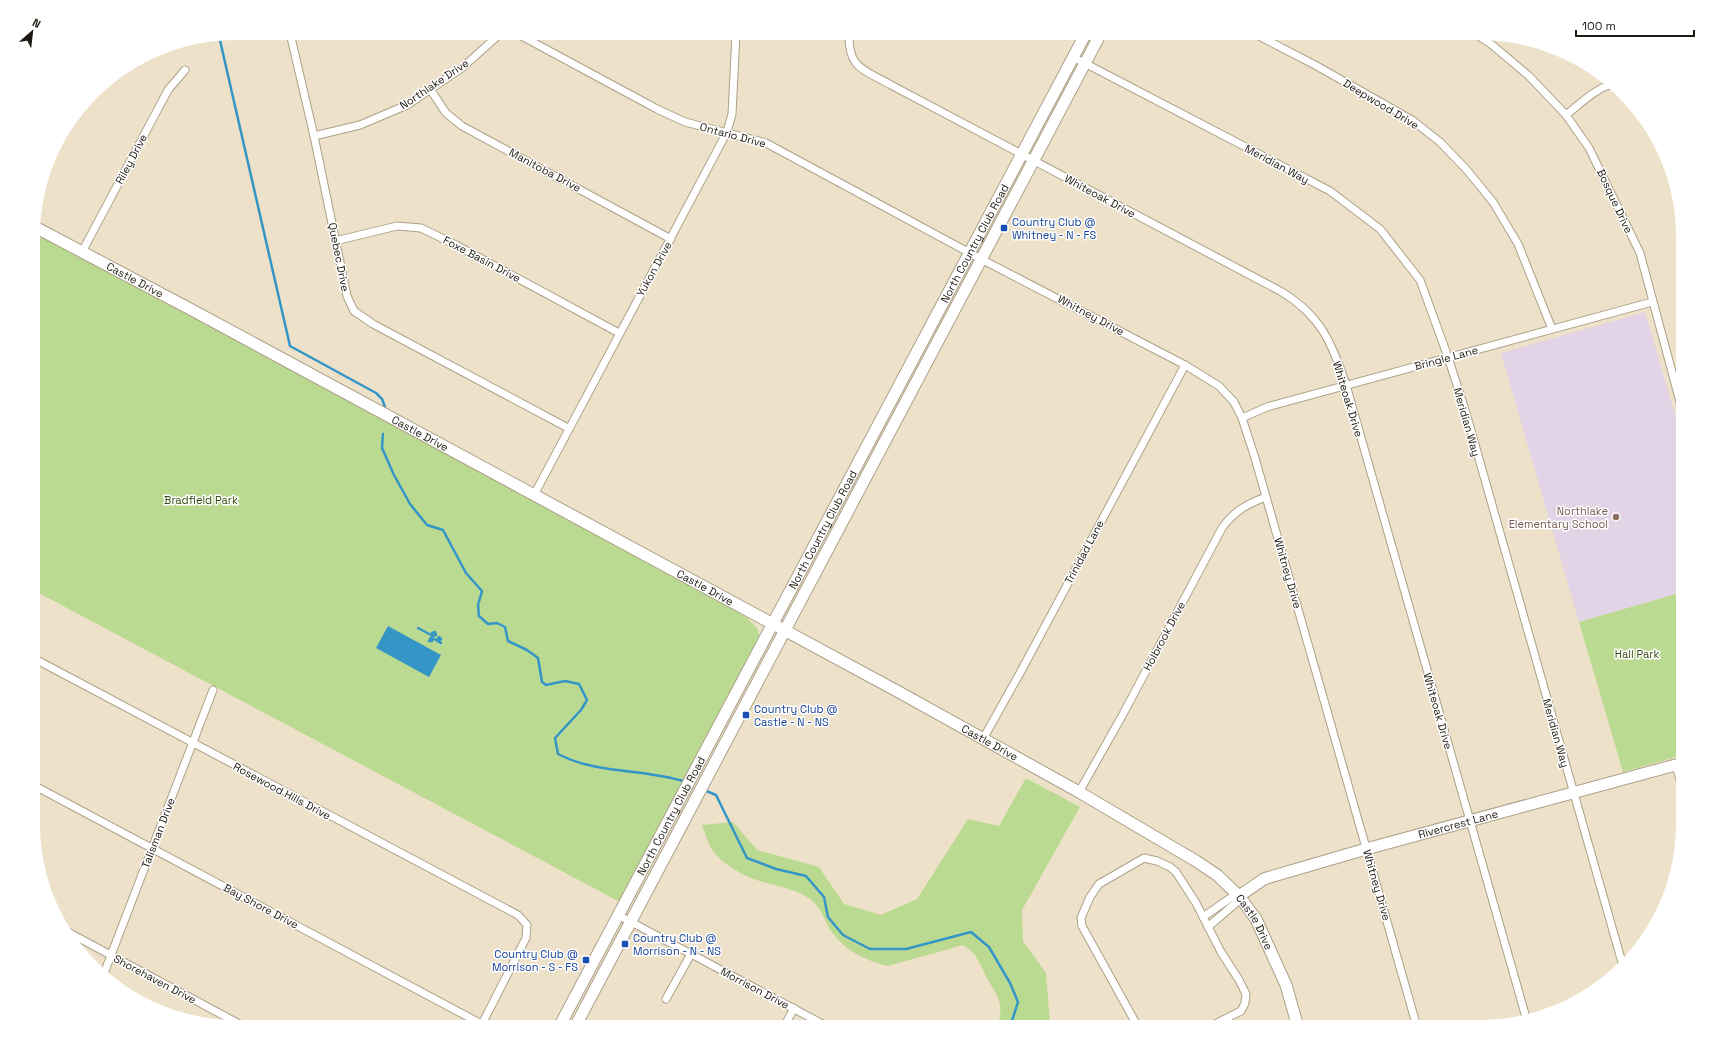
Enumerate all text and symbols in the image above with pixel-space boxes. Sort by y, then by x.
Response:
north arrow [12,12,52,52]
scale bar [1576,12,1694,38]
text: N [30,15,43,31]
text: 100 m [1582,18,1616,34]
street label: Northlake Drive [397,56,471,112]
street label: Deepwood Drive [1341,76,1421,132]
street label: Ontario Drive [698,119,768,151]
street label: Riley Drive [112,132,150,186]
street label: Meridian Way [1242,141,1312,187]
street label: Manitoba Drive [507,145,583,195]
street label: Bosque Drive [1594,167,1636,235]
street label: Whiteoak Drive [1062,171,1138,221]
street label: North Country Club Road [937,182,1012,305]
place label: Country Club @ Whitney - N - FS [1012,215,1096,242]
street label: Quebec Drive [325,221,353,293]
marker: Country Club @ Whitney - N - FS [999,223,1009,233]
street label: Foxe Basin Drive [441,233,523,285]
street label: Yukon Drive [633,239,675,299]
street label: Castle Drive [104,259,166,301]
street label: Whitney Drive [1055,292,1127,338]
street label: Bringle Lane [1413,343,1479,373]
street label: Whiteoak Drive [1330,359,1366,439]
street label: Meridian Way [1450,386,1484,458]
street label: Castle Drive [389,412,451,454]
street label: North Country Club Road [786,468,860,591]
park label: Bradfield Park [164,493,238,507]
place label: Northlake Elementary School [1509,504,1608,531]
marker: Northlake Elementary School [1611,512,1621,522]
street label: Trinidad Lane [1061,518,1107,586]
street label: Whitney Drive [1271,536,1305,610]
street label: Castle Drive [674,566,736,608]
street label: Holbrook Drive [1140,599,1188,673]
park label: Hall Park [1615,647,1659,661]
street label: Whiteoak Drive [1420,671,1456,751]
street label: Meridian Way [1539,697,1573,769]
place label: Country Club @ Castle - N - NS [754,702,838,729]
marker: Country Club @ Castle - N - NS [741,710,751,720]
street label: Castle Drive [959,721,1020,764]
street label: North Country Club Road [634,754,708,878]
street label: Rosewood Hills Drive [231,759,333,823]
street label: Talisman Drive [138,796,178,870]
street label: Rivercrest Lane [1417,807,1500,842]
street label: Whitney Drive [1360,848,1394,922]
street label: Bay Shore Drive [221,880,301,932]
street label: Castle Drive [1233,891,1276,952]
place label: Country Club @ Morrison - N - NS [633,931,721,958]
marker: Country Club @ Morrison - N - NS [620,939,630,949]
place label: Country Club @ Morrison - S - FS [492,947,578,974]
street label: Shorehaven Drive [111,951,199,1007]
marker: Country Club @ Morrison - S - FS [581,955,591,965]
street label: Morrison Drive [718,964,792,1012]

